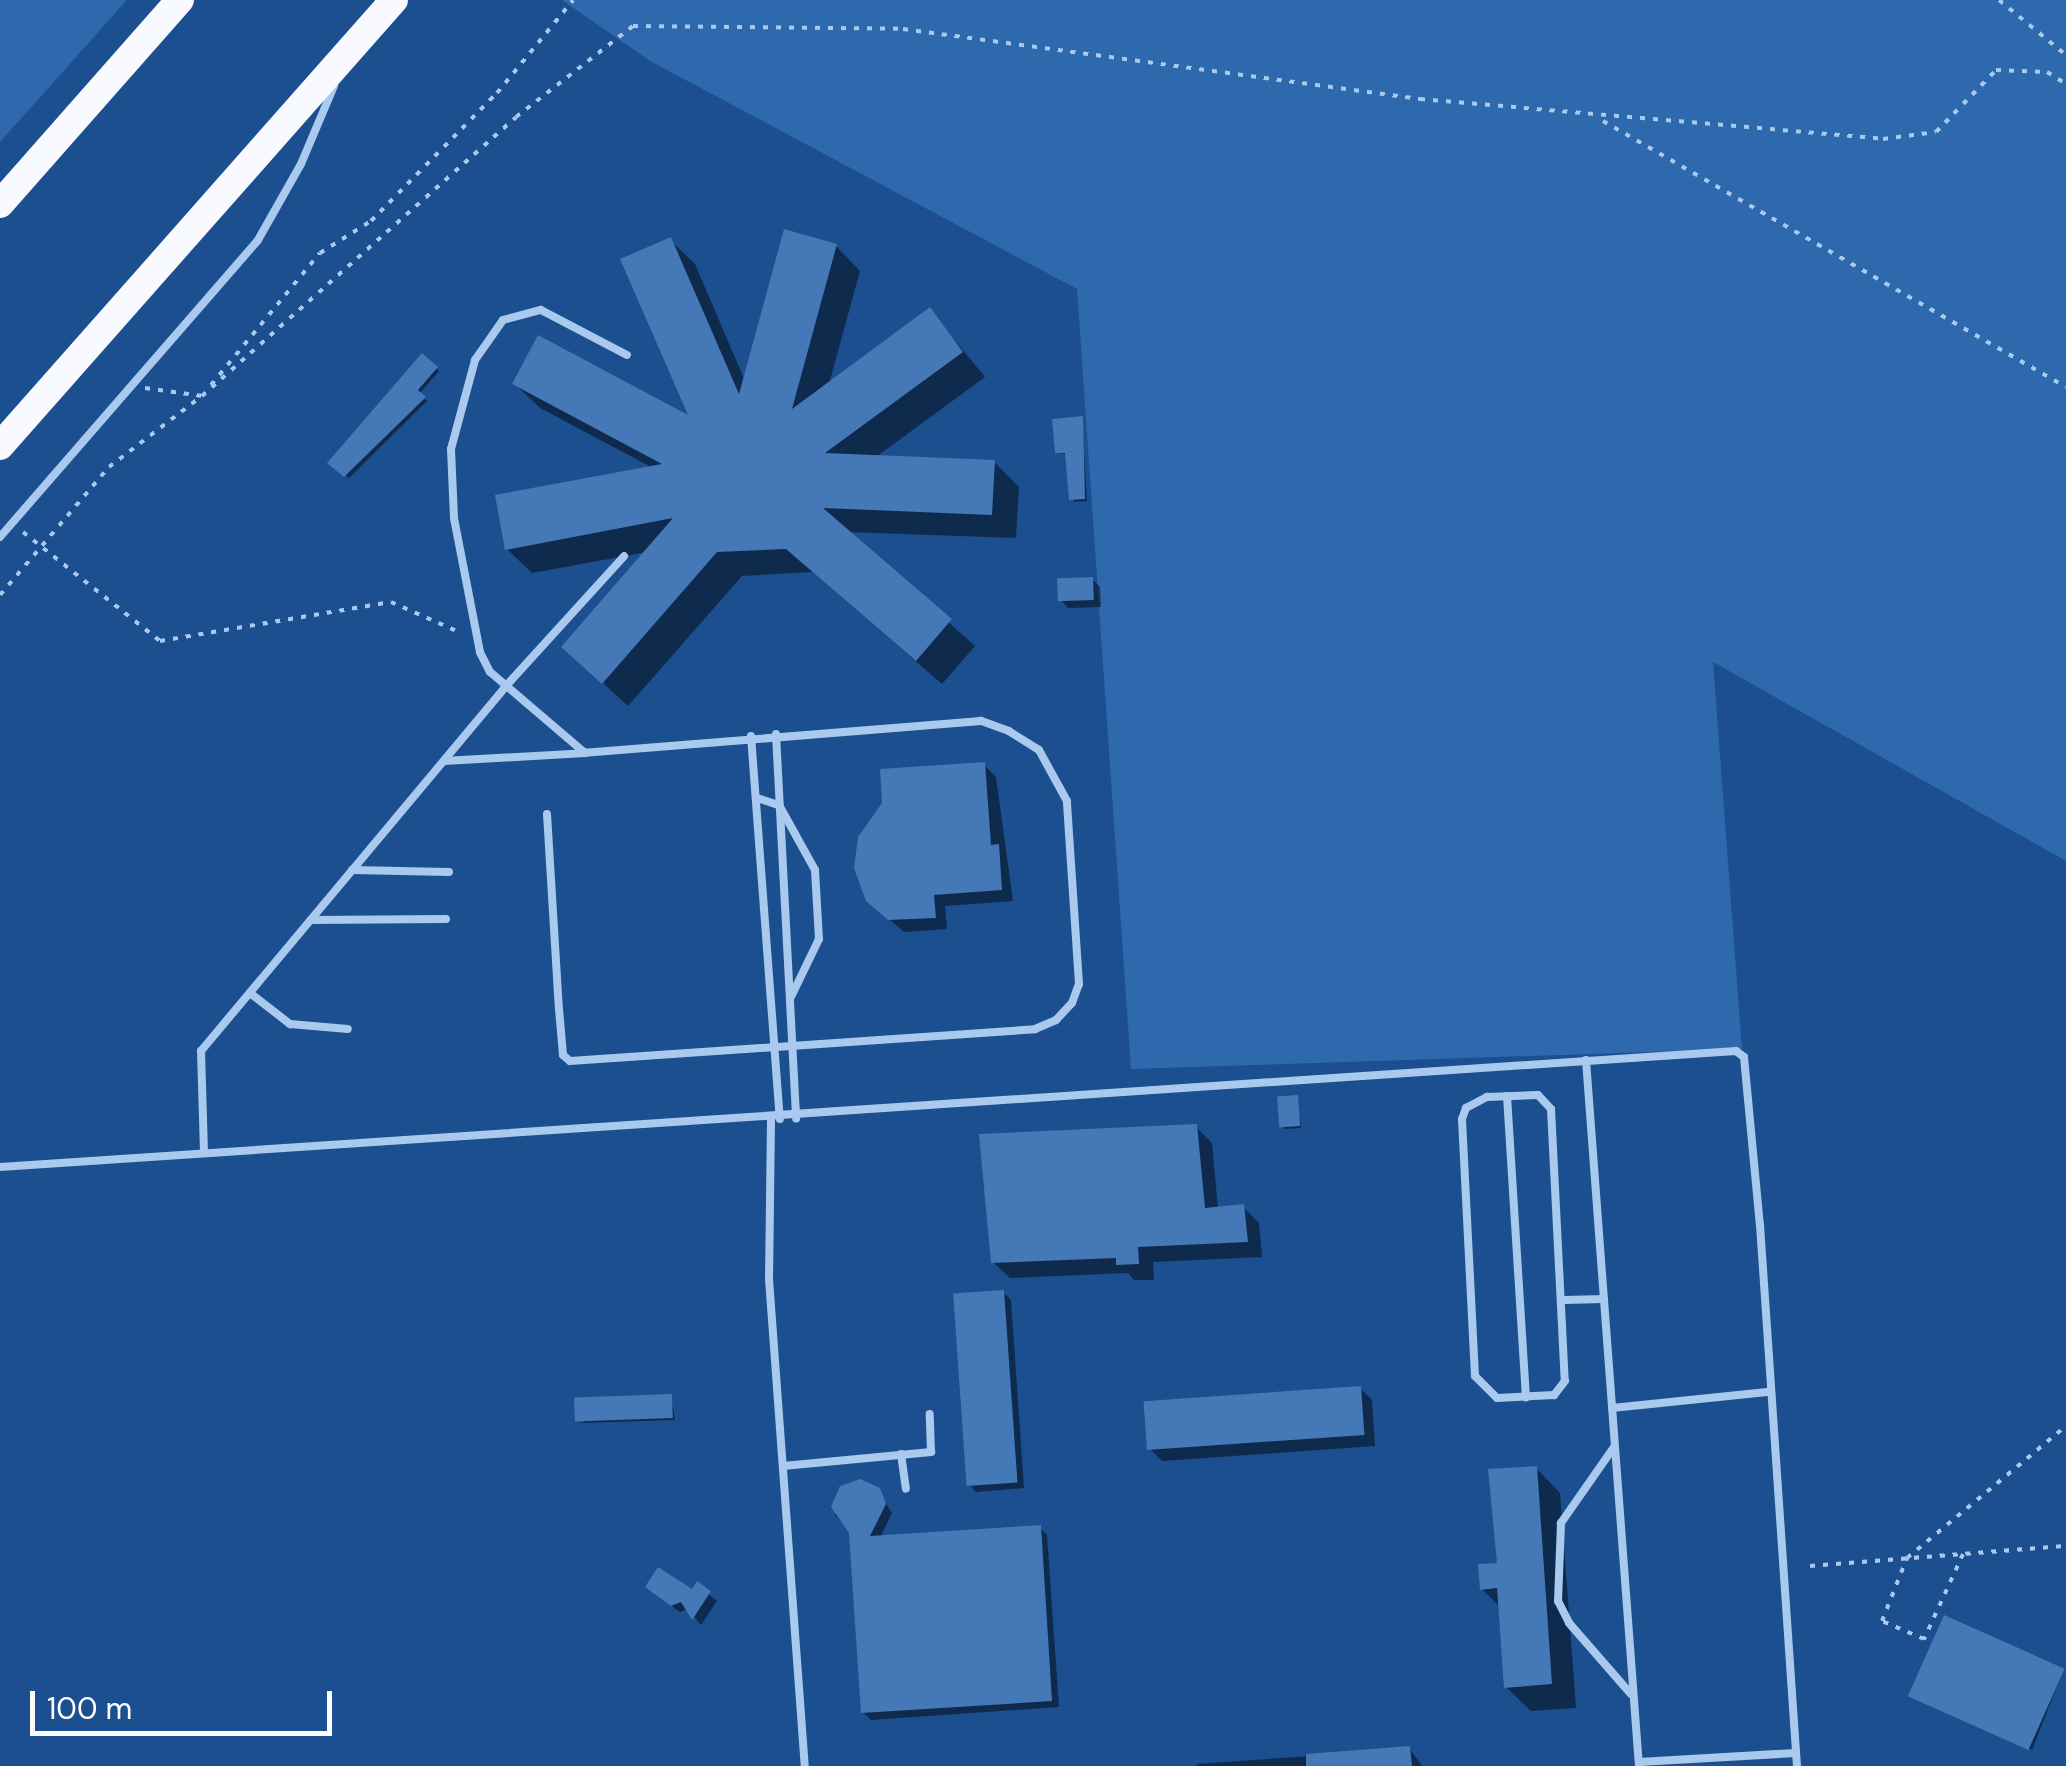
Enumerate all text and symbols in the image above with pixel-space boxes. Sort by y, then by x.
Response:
scale bar [35,1671,338,1733]
text: 100 m [47,1689,132,1728]

